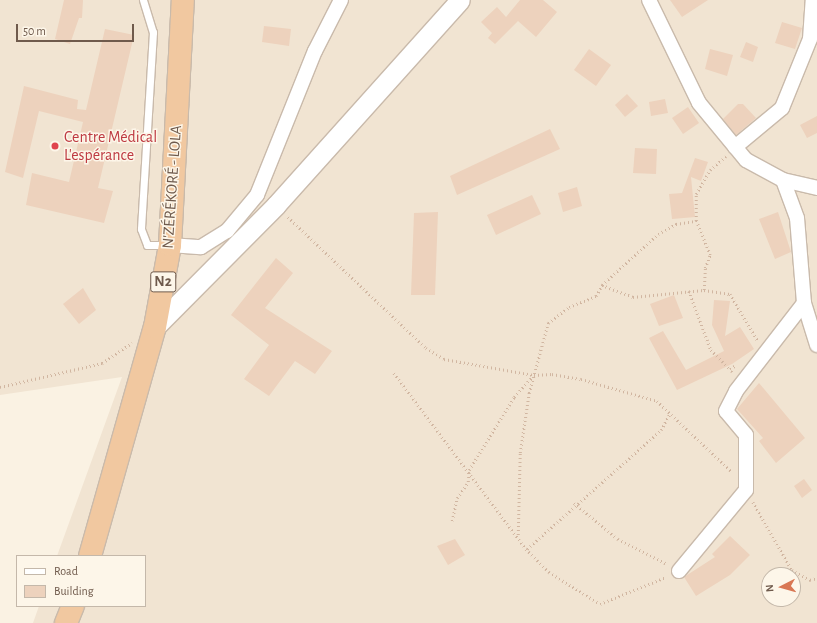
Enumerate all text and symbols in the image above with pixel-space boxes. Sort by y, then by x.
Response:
scale bar [18,16,136,42]
text: 50 m [23,25,46,37]
street label: N'ZÉRÉKORÉ - LOLA [158,125,186,249]
place label: Centre Médical L'espérance [64,127,157,165]
marker: Centre Médical L'espérance [49,140,61,152]
road number: N2 [150,269,176,295]
legend [16,555,146,607]
text: Road [54,565,78,577]
north arrow [761,567,801,607]
text: N [764,584,775,593]
text: Building [54,585,94,597]

